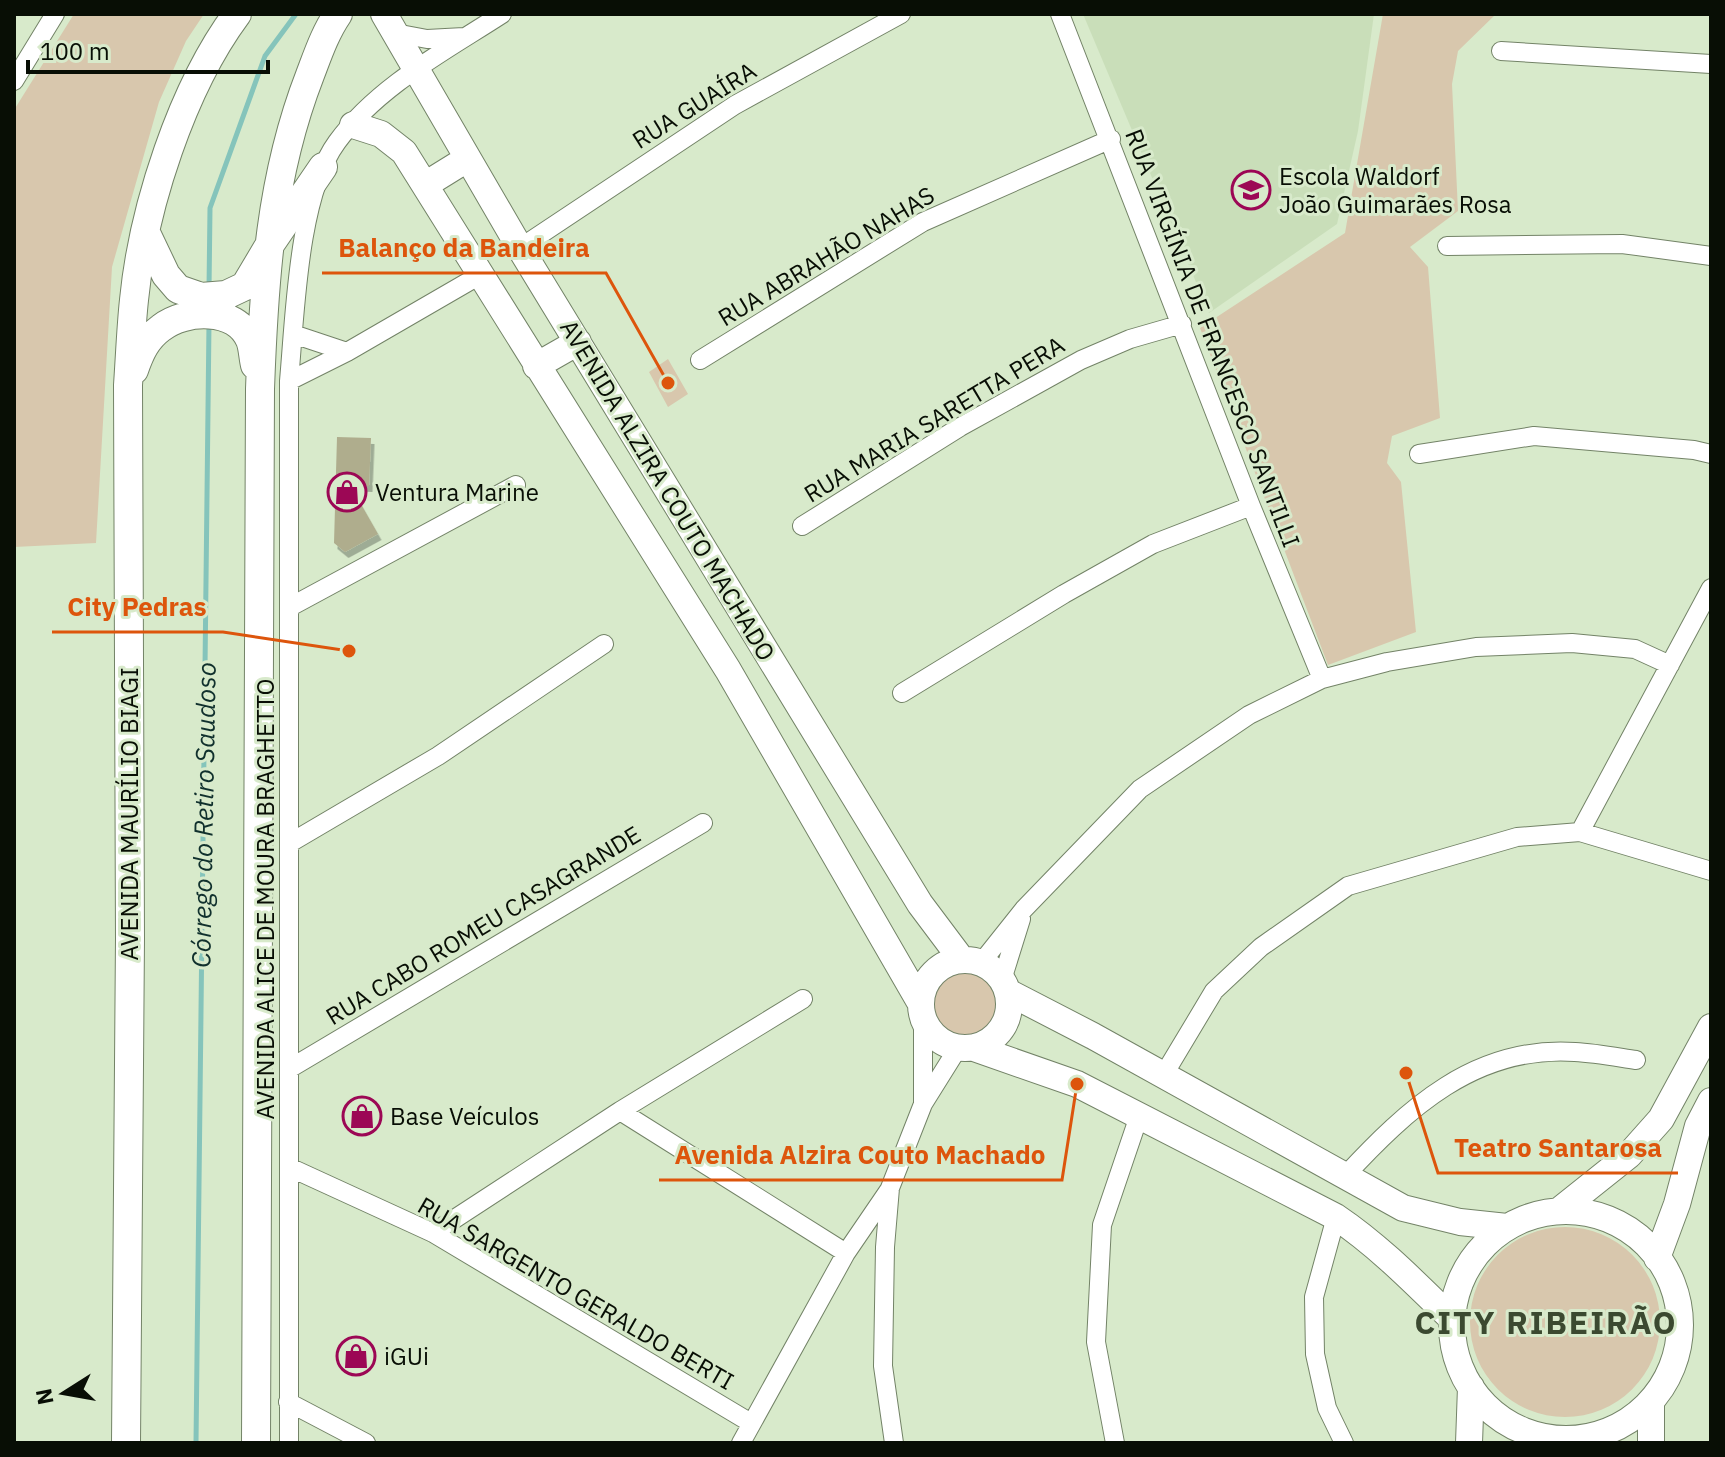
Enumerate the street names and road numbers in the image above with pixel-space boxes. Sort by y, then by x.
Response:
street label: RUA GUAÍRA [626,54,762,156]
street label: RUA VIRGÍNIA DE FRANCESCO SANTILLI [1118,124,1308,552]
street label: RUA ABRAHÃO NAHAS [712,179,940,333]
street label: AVENIDA ALZIRA COUTO MACHADO [553,314,783,666]
street label: RUA MARIA SARETTA PERA [798,328,1070,510]
street label: AVENIDA MAURÍLIO BIAGI [113,667,145,961]
street label: AVENIDA ALICE DE MOURA BRAGHETTO [249,678,281,1120]
street label: RUA CABO ROMEU CASAGRANDE [320,818,646,1032]
street label: RUA SARGENTO GERALDO BERTI [412,1189,740,1397]

